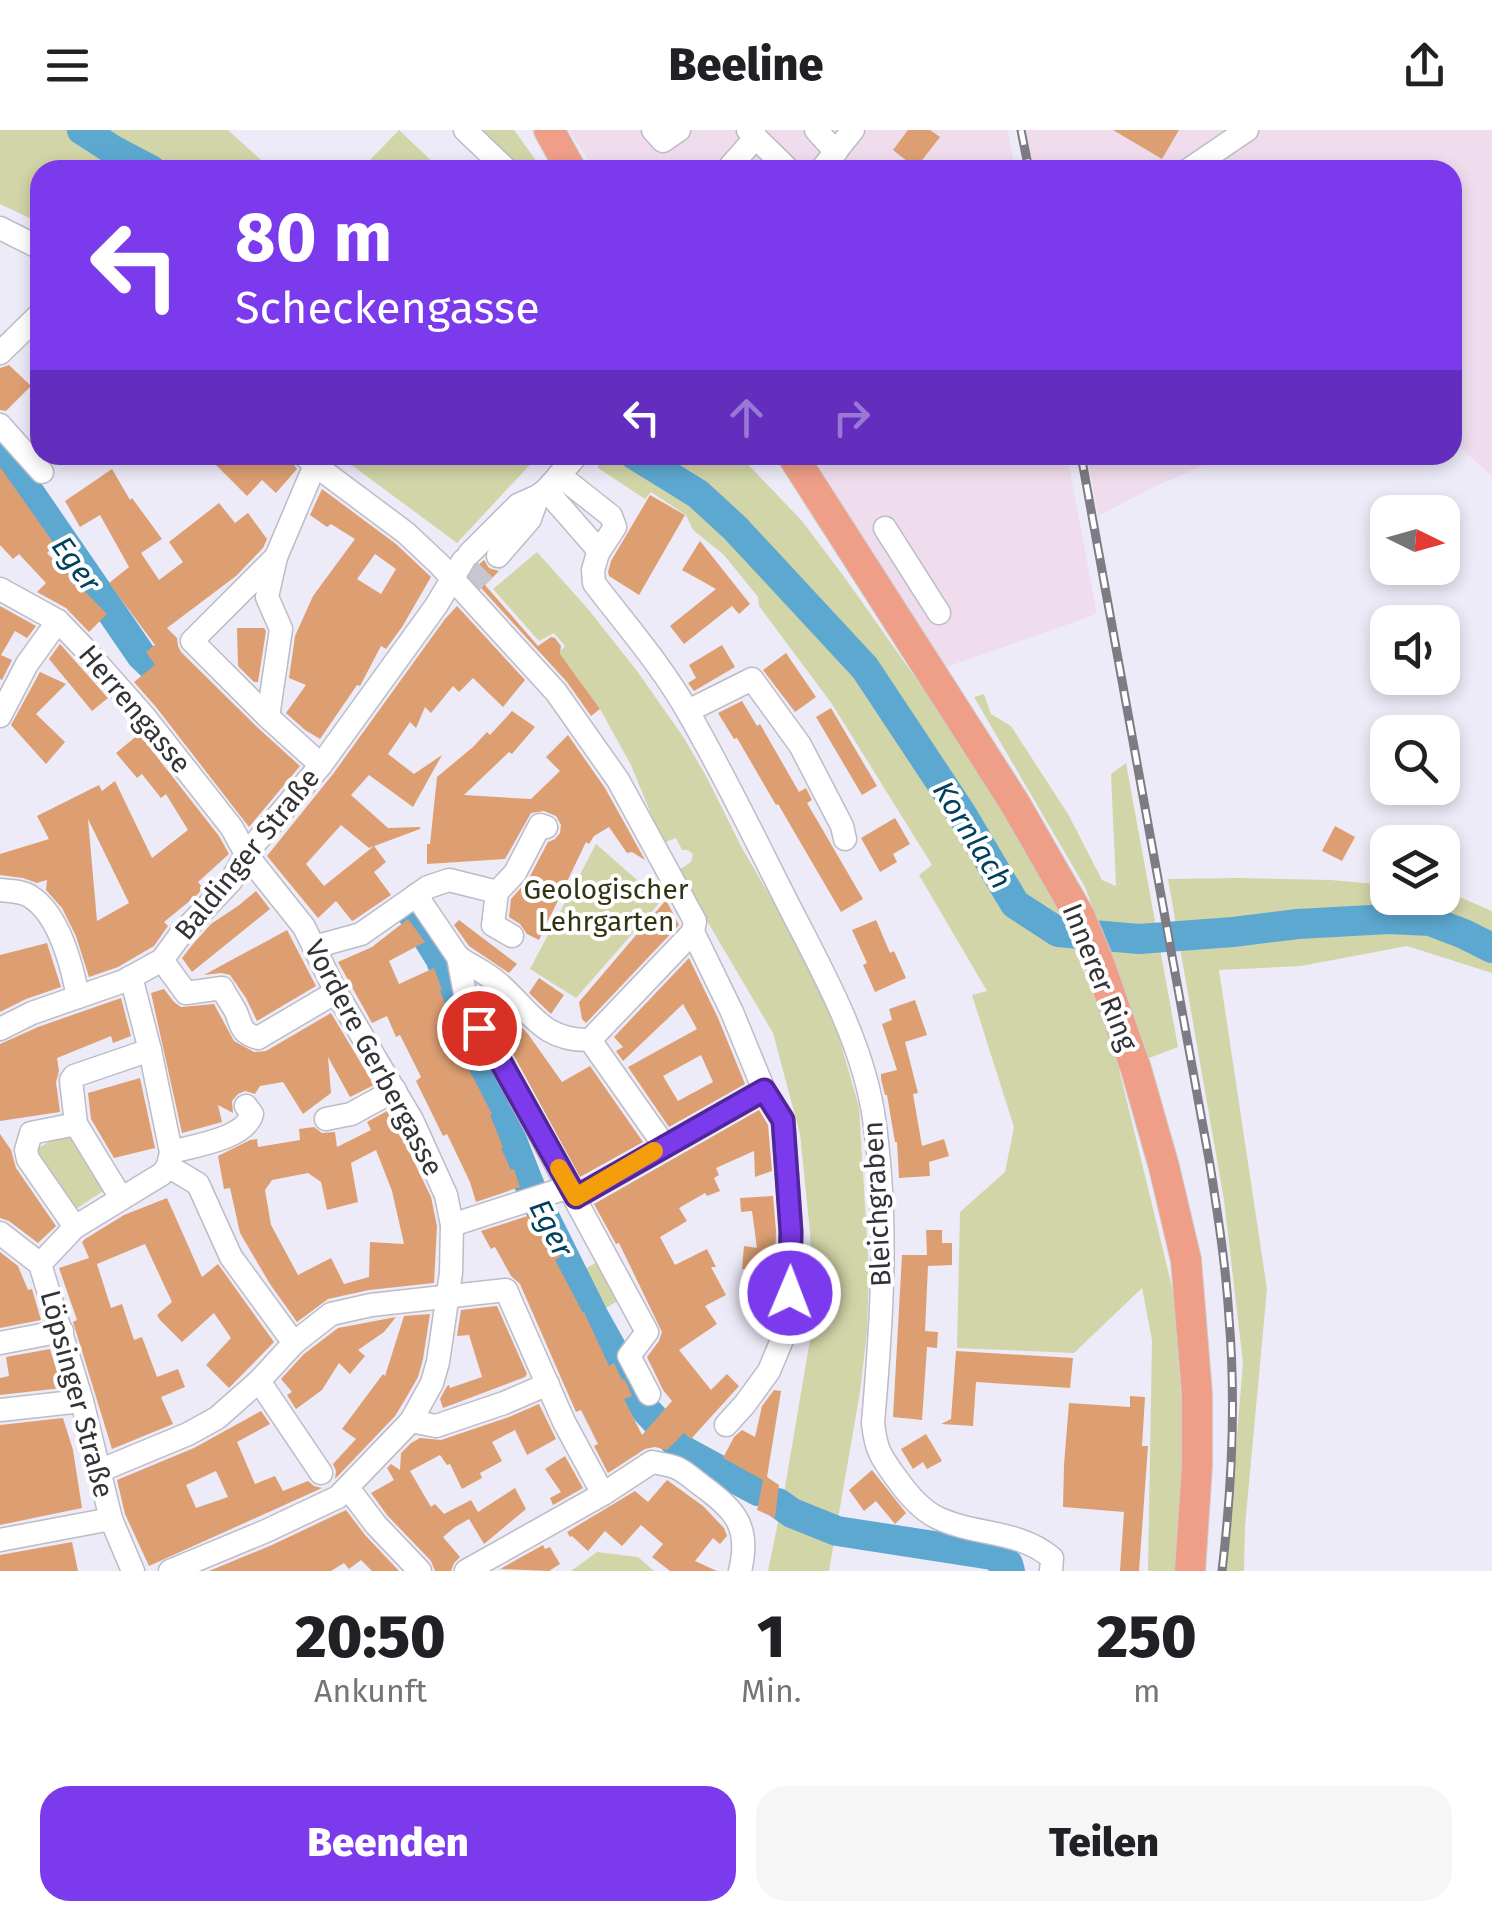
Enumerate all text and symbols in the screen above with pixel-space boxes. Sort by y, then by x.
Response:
icon: menu [40,38,95,93]
text: Beeline [669,38,823,92]
icon: share [1397,38,1452,93]
text: 80 m [235,196,392,280]
icon: left [70,200,200,330]
text: Scheckengasse [235,281,540,335]
icon: left [614,390,669,445]
icon: ahead [719,390,774,445]
icon: right [824,390,879,445]
north arrow [1370,495,1460,585]
map controls [1370,495,1460,915]
water label: Eger [44,529,109,600]
button: sound [1370,605,1460,695]
street label: Herrengasse [72,638,198,780]
button: search [1370,715,1460,805]
street label: Baldinger Straße [168,762,326,946]
water label: Kornlach [925,774,1019,896]
button: layers [1370,825,1460,915]
park label: Geologischer Lehrgarten [523,873,689,938]
street label: Innerer Ring [1056,899,1145,1056]
street label: Vordere Gerbergasse [298,935,450,1181]
pin [437,986,522,1071]
icon: arrive [452,1001,507,1056]
street label: Bleichgraben [856,1120,898,1288]
water label: Eger [521,1193,581,1264]
position arrow [738,1241,842,1345]
street label: Löpsinger Straße [33,1287,121,1501]
text: 20:50 [295,1601,446,1673]
text: 1 [757,1601,785,1673]
text: 250 [1097,1601,1197,1673]
text: Ankunft [314,1672,427,1710]
text: Min. [741,1672,801,1710]
text: m [1133,1672,1160,1710]
button: Beenden [40,1786,736,1901]
button: Teilen [756,1786,1452,1901]

